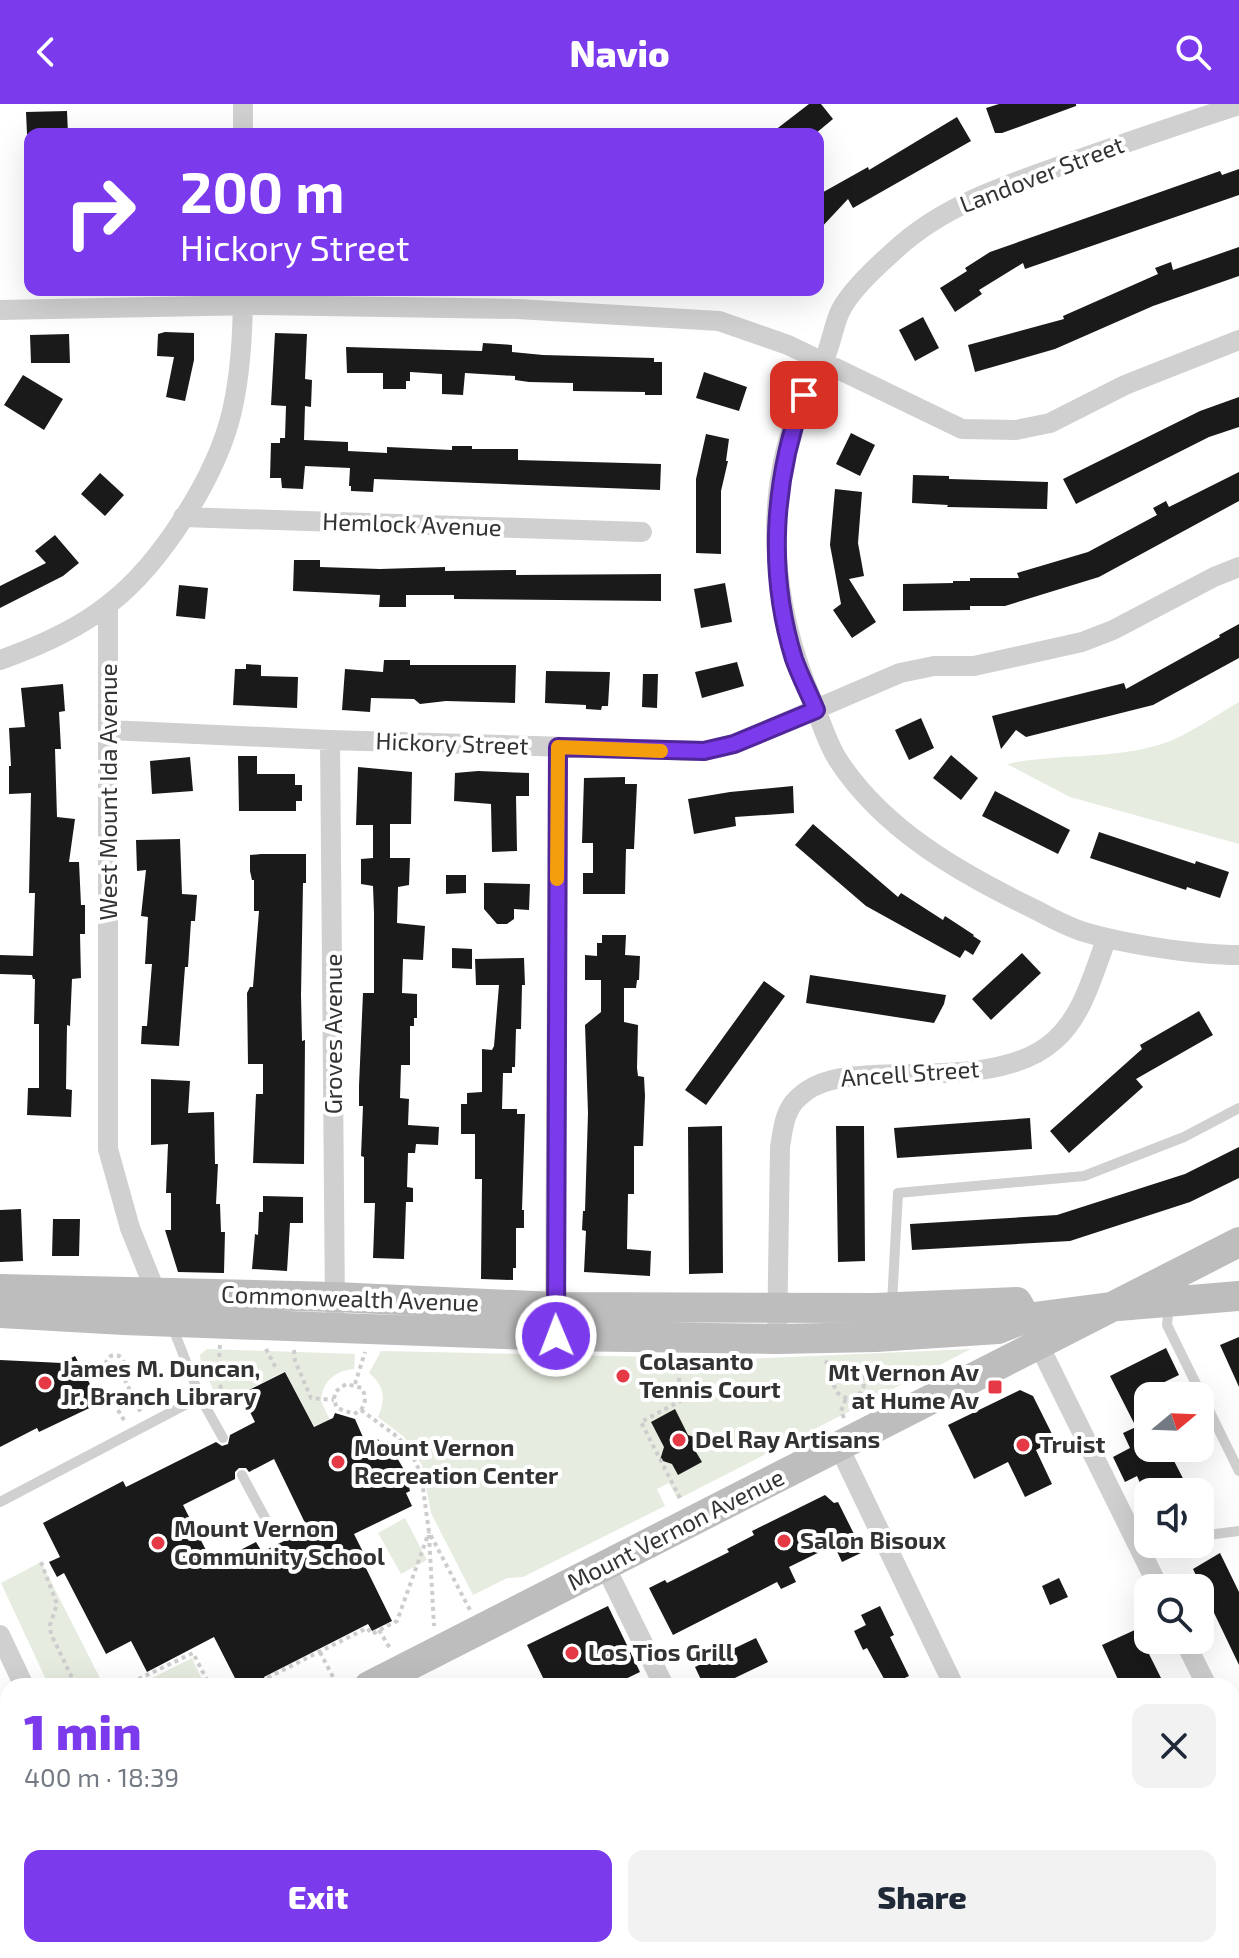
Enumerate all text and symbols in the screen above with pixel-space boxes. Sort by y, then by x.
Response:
icon: back [24,30,68,74]
icon: search [1171,30,1215,74]
text: Navio [569,31,670,74]
street label: Landover Street [955,129,1128,218]
text: 200 m [180,157,345,224]
icon: right [48,160,152,264]
text: Hickory Street [180,225,410,268]
pin [770,361,838,429]
icon: arrive [782,373,826,417]
street label: Hemlock Avenue [322,506,502,541]
street label: West Mount Ida Avenue [93,663,122,921]
street label: Hickory Street [375,725,529,760]
street label: Groves Avenue [318,954,347,1114]
street label: Ancell Street [840,1053,980,1092]
street label: Commonwealth Avenue [221,1279,479,1316]
position arrow [514,1294,598,1378]
place label: Colasanto Tennis Court [639,1346,781,1403]
place label: James M. Duncan, Jr. Branch Library [61,1353,260,1410]
place label: Mt Vernon Av at Hume Av [828,1357,979,1414]
marker: Colasanto Tennis Court [614,1367,632,1385]
marker: James M. Duncan, Jr. Branch Library [36,1374,54,1392]
marker: Mt Vernon Av at Hume Av [986,1378,1004,1396]
north arrow [1134,1382,1214,1462]
map controls [1134,1382,1214,1654]
place label: Del Ray Artisans [695,1424,880,1453]
place label: Truist [1039,1429,1105,1458]
marker: Del Ray Artisans [670,1431,688,1449]
place label: Mount Vernon Recreation Center [354,1432,559,1489]
marker: Truist [1014,1436,1032,1454]
marker: Mount Vernon Recreation Center [329,1453,347,1471]
street label: Mount Vernon Avenue [562,1461,788,1596]
button: sound [1134,1478,1214,1558]
place label: Mount Vernon Community School [174,1513,385,1570]
place label: Salon Bisoux [800,1525,947,1554]
marker: Salon Bisoux [775,1532,793,1550]
marker: Mount Vernon Community School [149,1534,167,1552]
button: search [1134,1574,1214,1654]
place label: Los Tios Grill [588,1637,734,1666]
marker: Los Tios Grill [563,1644,581,1662]
text: 1 min [24,1702,142,1760]
button: close [1132,1704,1216,1788]
text: 400 m · 18:39 [24,1761,179,1792]
button: Exit [24,1850,612,1942]
button: Share [628,1850,1216,1942]

